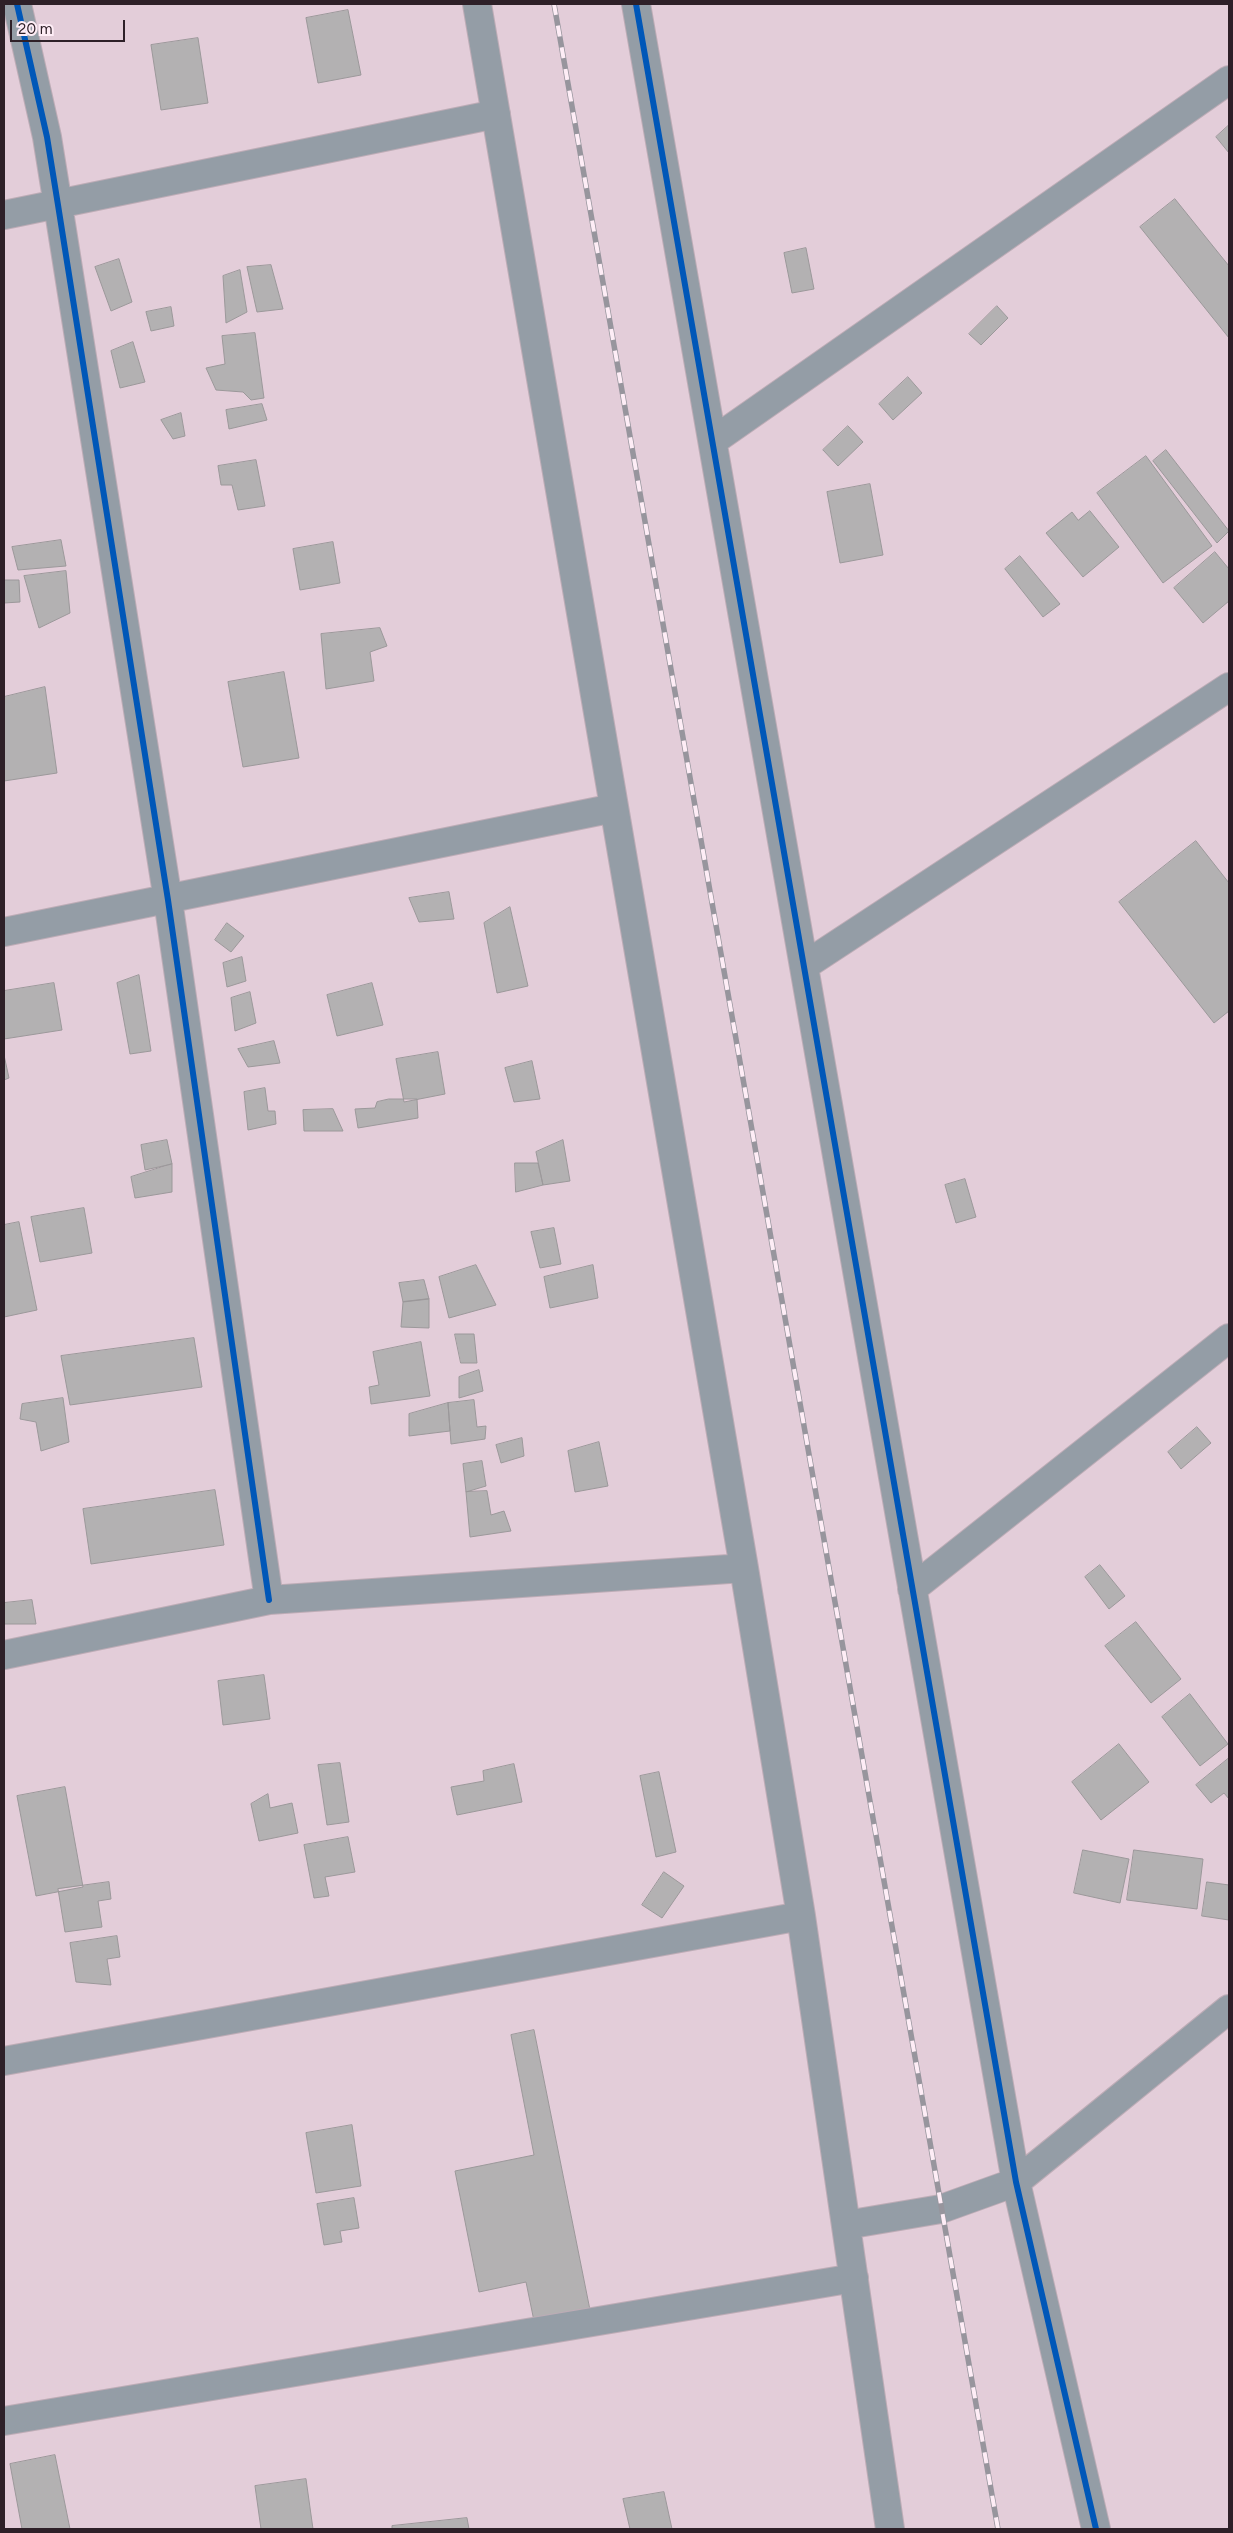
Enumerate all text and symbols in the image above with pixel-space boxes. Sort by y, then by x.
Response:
scale bar [12,10,128,42]
text: 20 m [18,20,52,38]

